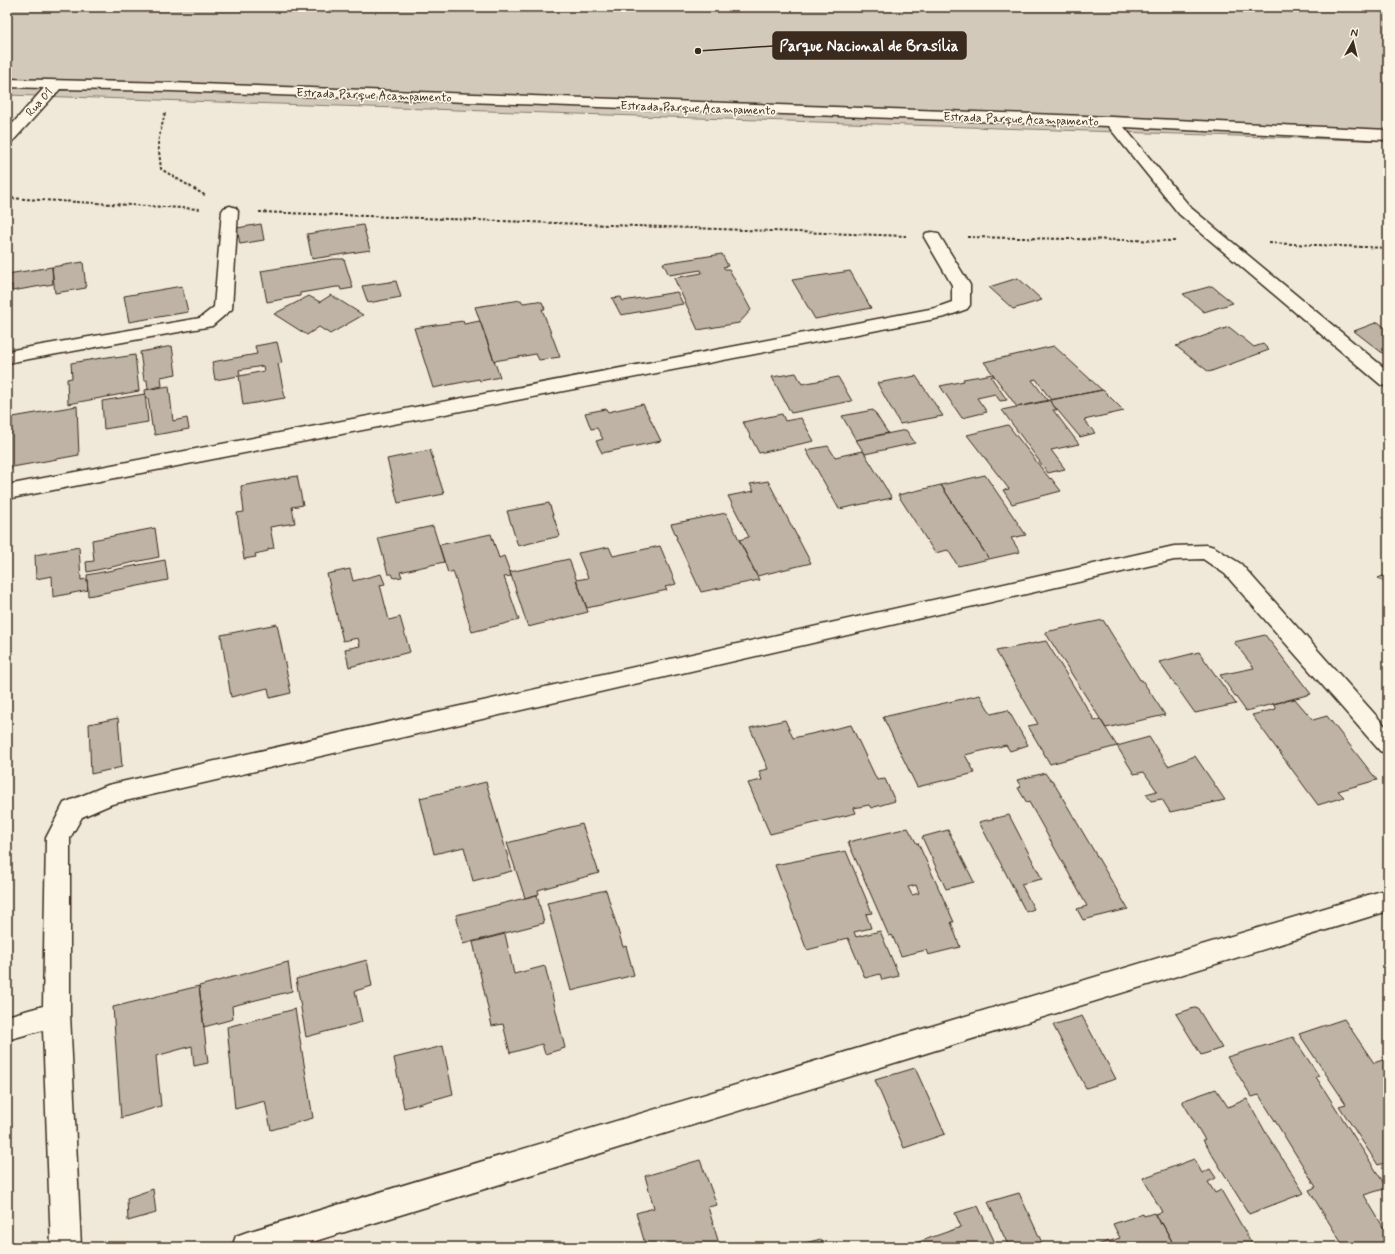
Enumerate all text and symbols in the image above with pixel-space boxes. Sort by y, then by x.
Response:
north arrow [1333,22,1373,62]
text: N [1350,26,1359,41]
callout: Parque Nacional de Brasília [773,32,966,59]
text: Parque Nacional de Brasília [780,37,959,57]
street label: Rua 01 [23,85,57,120]
street label: Estrada Parque Acampamento [296,85,452,107]
street label: Estrada Parque Acampamento [620,98,776,120]
street label: Estrada Parque Acampamento [943,109,1099,131]

